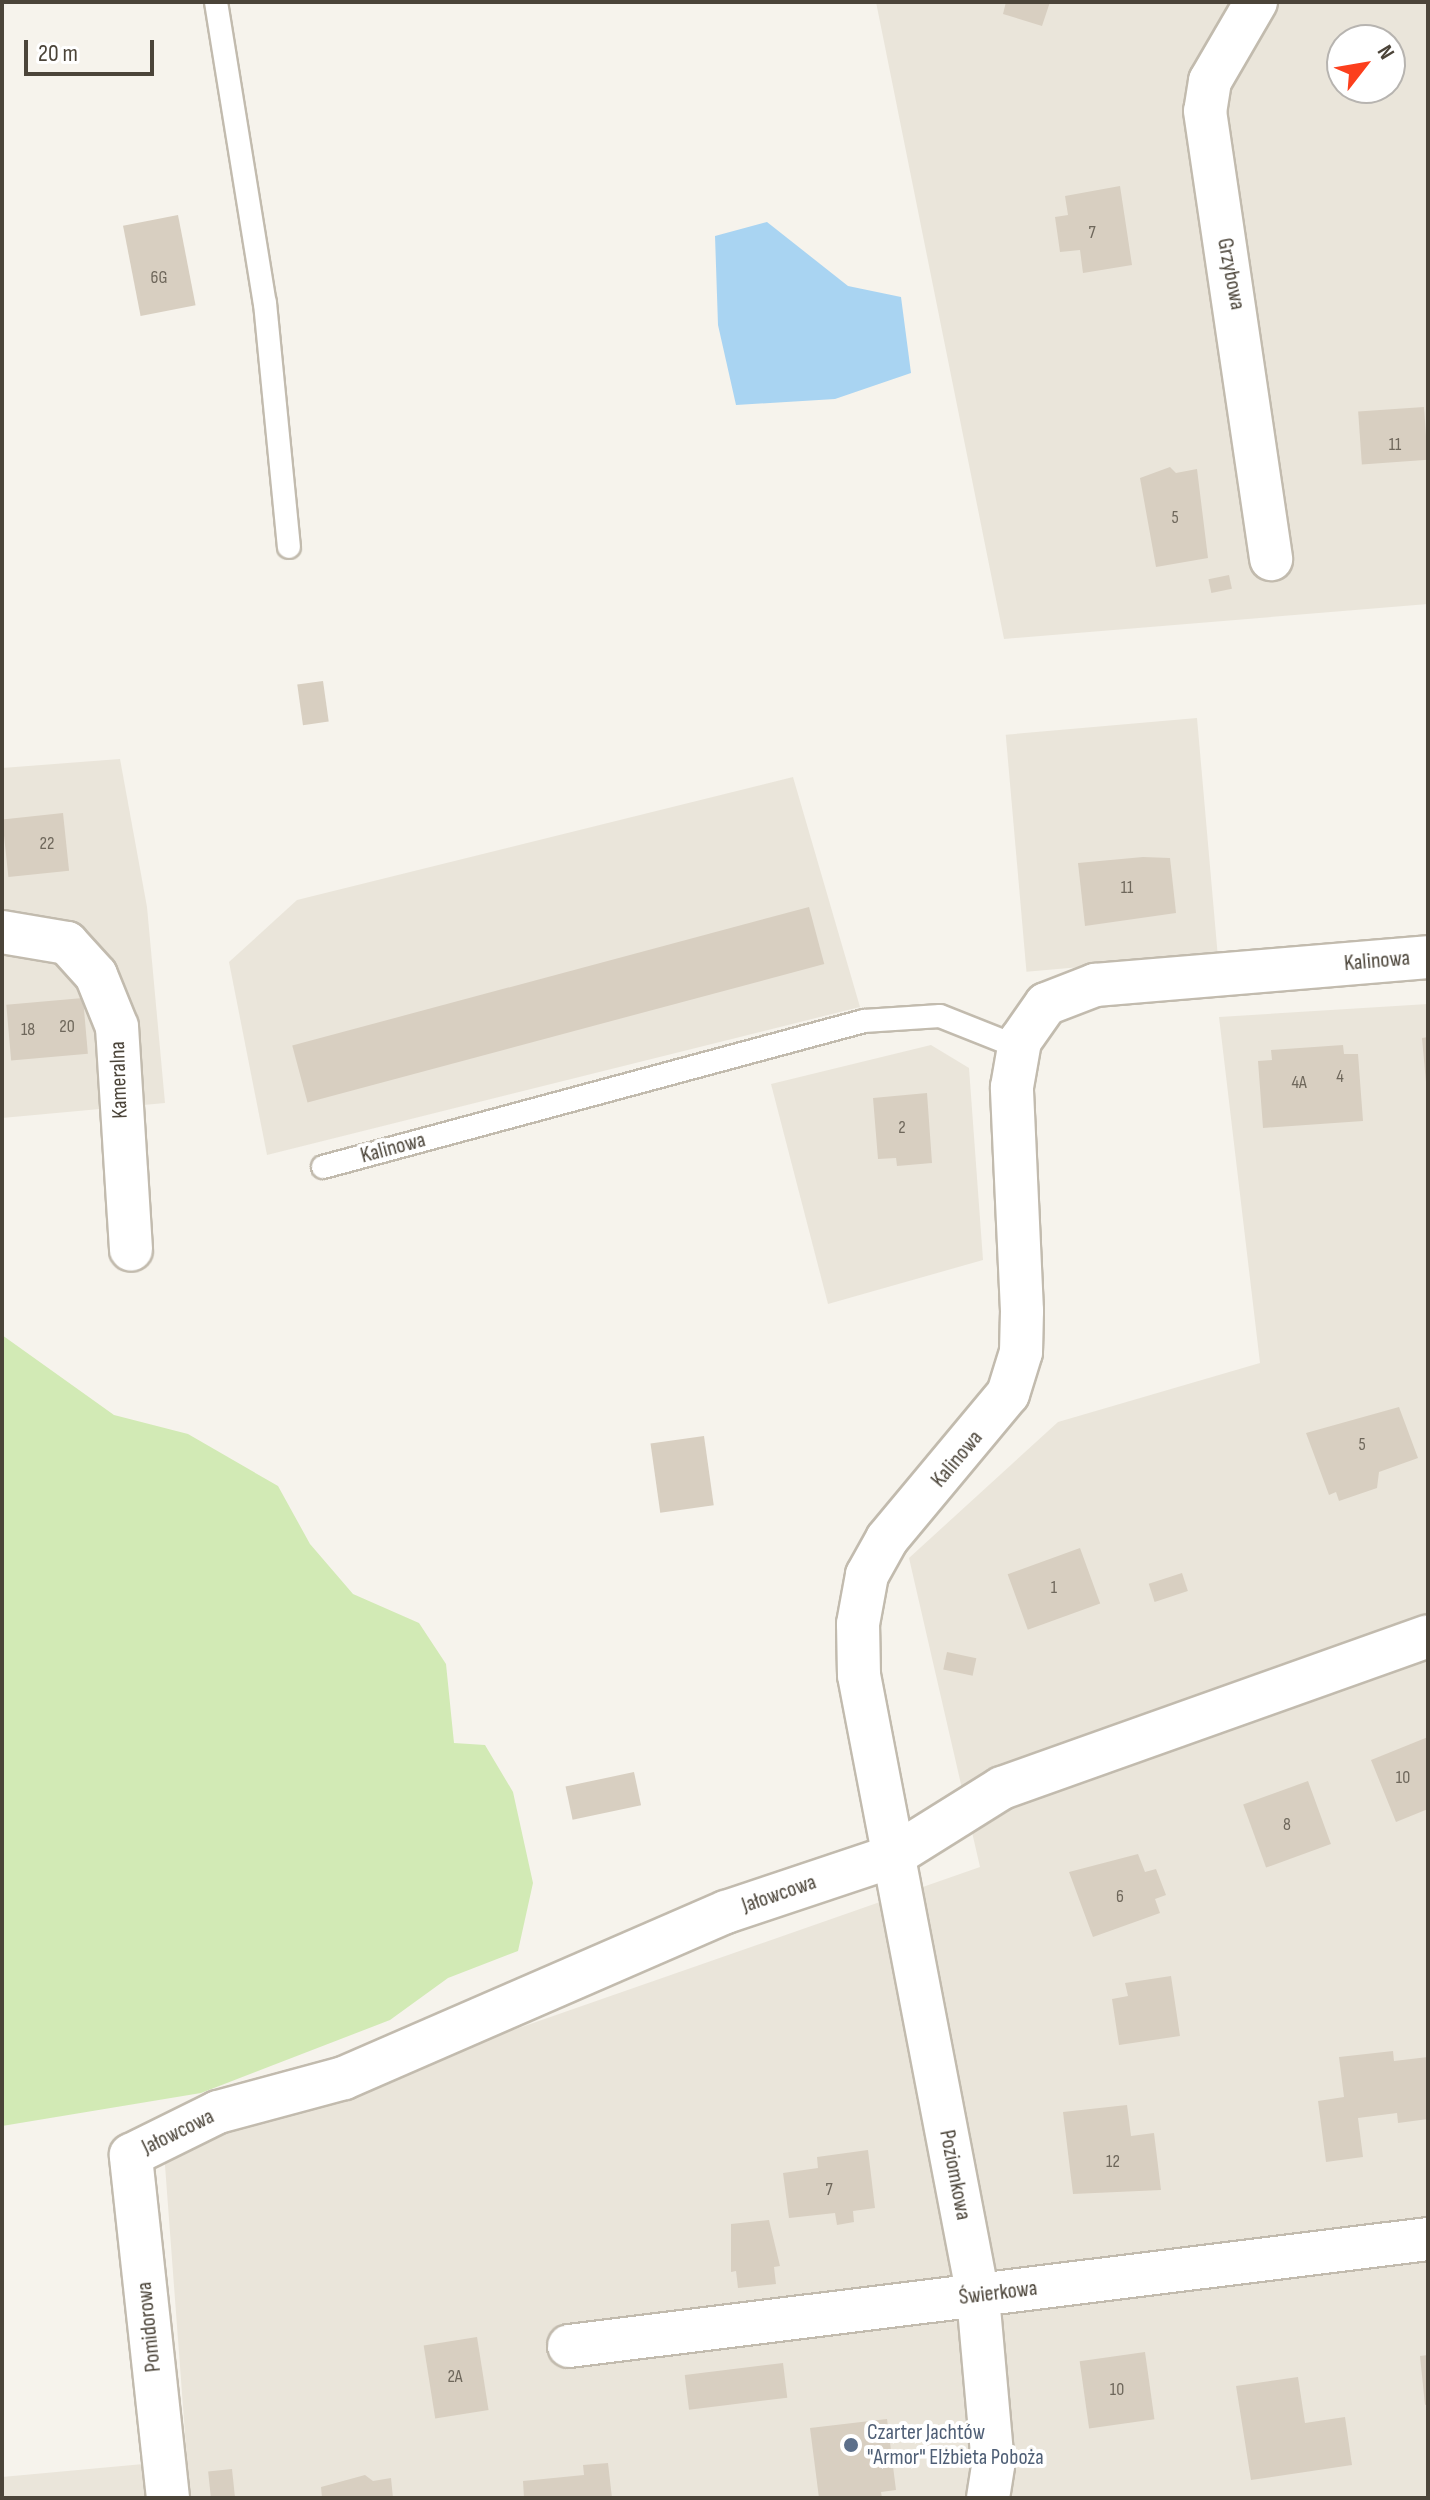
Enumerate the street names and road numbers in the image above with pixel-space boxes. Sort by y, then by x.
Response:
street label: Grzybowa [1211,236,1251,312]
street label: Kalinowa [1343,945,1411,977]
street label: Kameralna [104,1041,134,1119]
street label: Kalinowa [358,1127,428,1169]
street label: Kalinowa [926,1425,988,1493]
street label: Jałowcowa [738,1869,820,1919]
street label: Jałowcowa [138,2103,218,2161]
street label: Poziomkowa [933,2128,977,2222]
street label: Świerkowa [957,2275,1039,2311]
street label: Pomidorowa [131,2281,167,2373]

